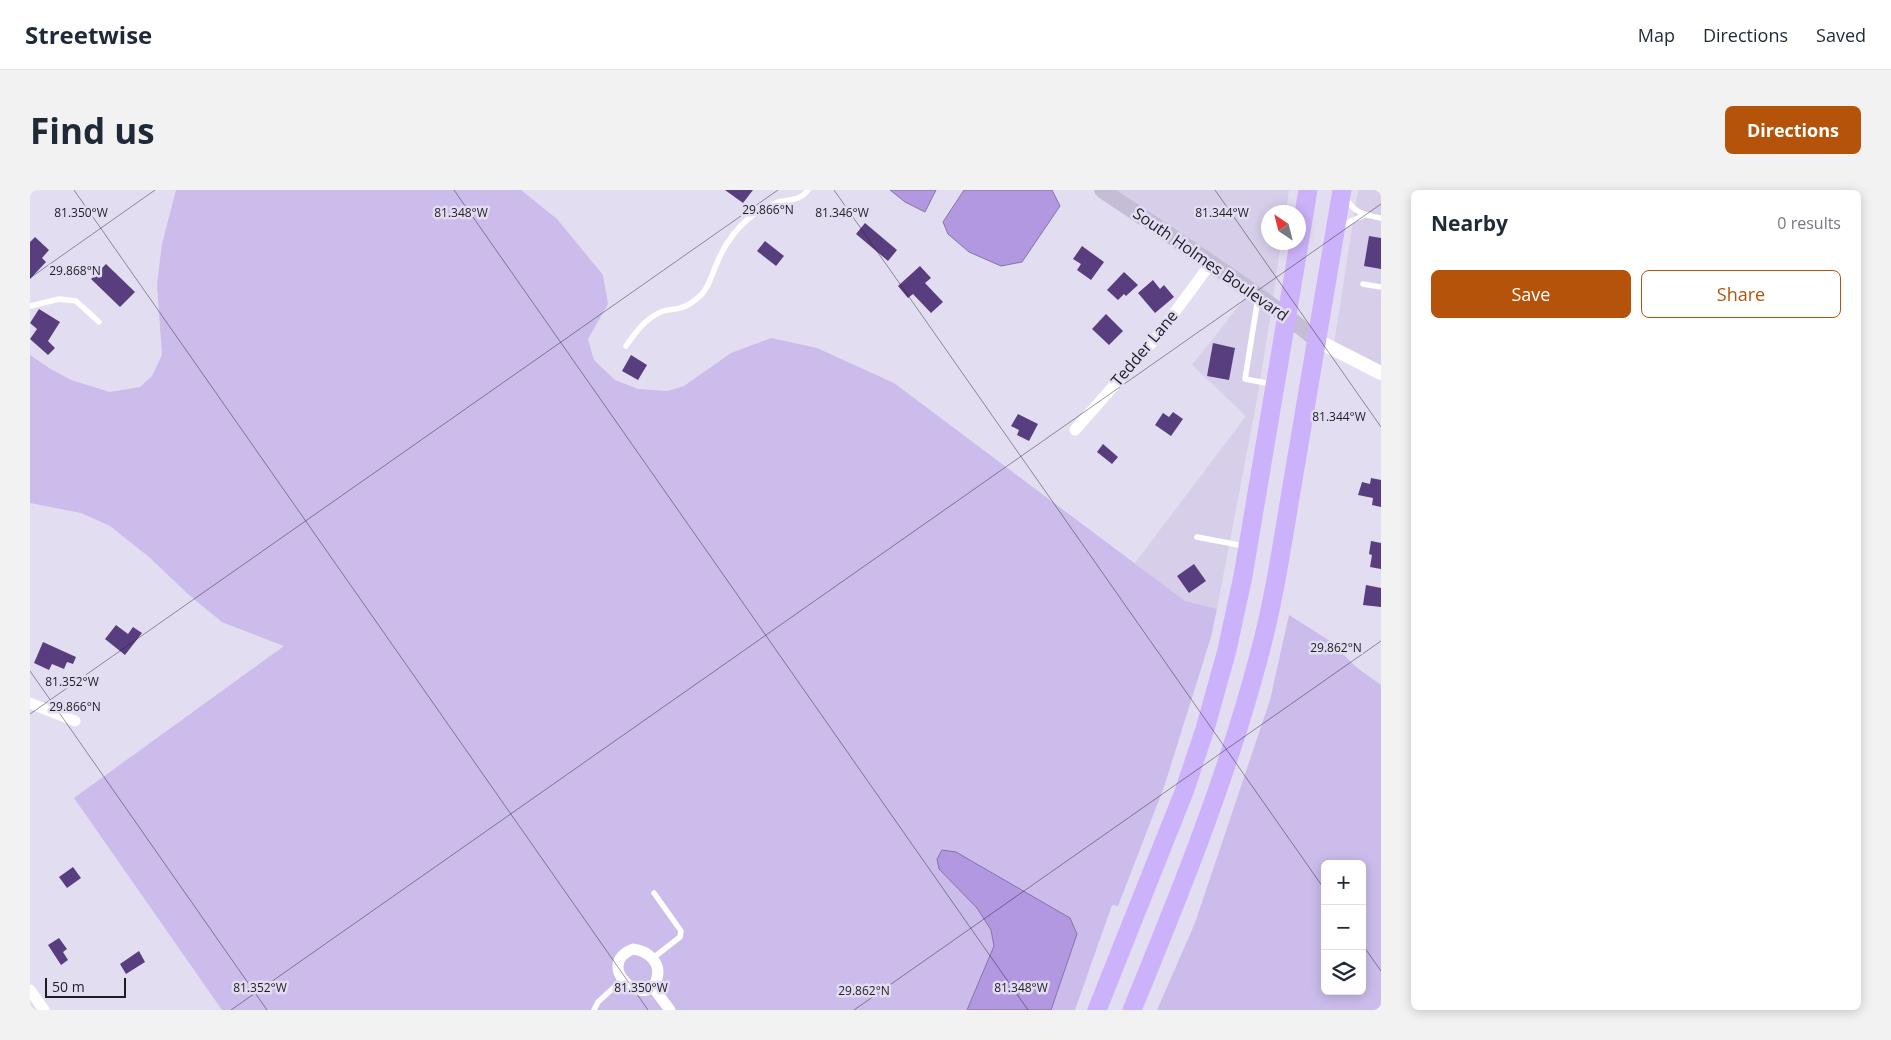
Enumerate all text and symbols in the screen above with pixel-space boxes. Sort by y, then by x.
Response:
text: Streetwise [25,18,152,51]
text: Map [1638,23,1675,47]
text: Directions [1703,23,1788,47]
text: Saved [1816,23,1866,47]
button: Directions [1725,106,1861,154]
text: Find us [30,107,155,154]
text: 29.866°N [742,201,794,218]
street label: South Holmes Boulevard [1129,202,1293,326]
text: 81.350°W [54,204,108,221]
text: 81.348°W [434,204,488,221]
text: 81.346°W [815,204,869,221]
text: 81.344°W [1195,204,1249,221]
north arrow [1261,205,1306,250]
text: Nearby [1431,209,1508,237]
text: 0 results [1777,212,1841,234]
text: 29.868°N [49,262,101,279]
button: Save [1431,270,1631,318]
button: Share [1641,270,1841,318]
street label: Tedder Lane [1106,305,1182,391]
text: 81.344°W [1312,408,1366,425]
text: 29.862°N [1310,639,1362,656]
text: 81.352°W [45,673,99,690]
text: 29.866°N [49,698,101,715]
map controls [1321,860,1366,995]
button: + [1321,860,1366,905]
button: − [1321,905,1366,950]
button: layers [1321,950,1366,995]
scale bar [45,975,126,998]
text: 50 m [52,977,85,996]
text: 81.352°W [233,979,287,996]
text: 81.350°W [614,979,668,996]
text: 81.348°W [994,979,1048,996]
text: 29.862°N [838,982,890,999]

